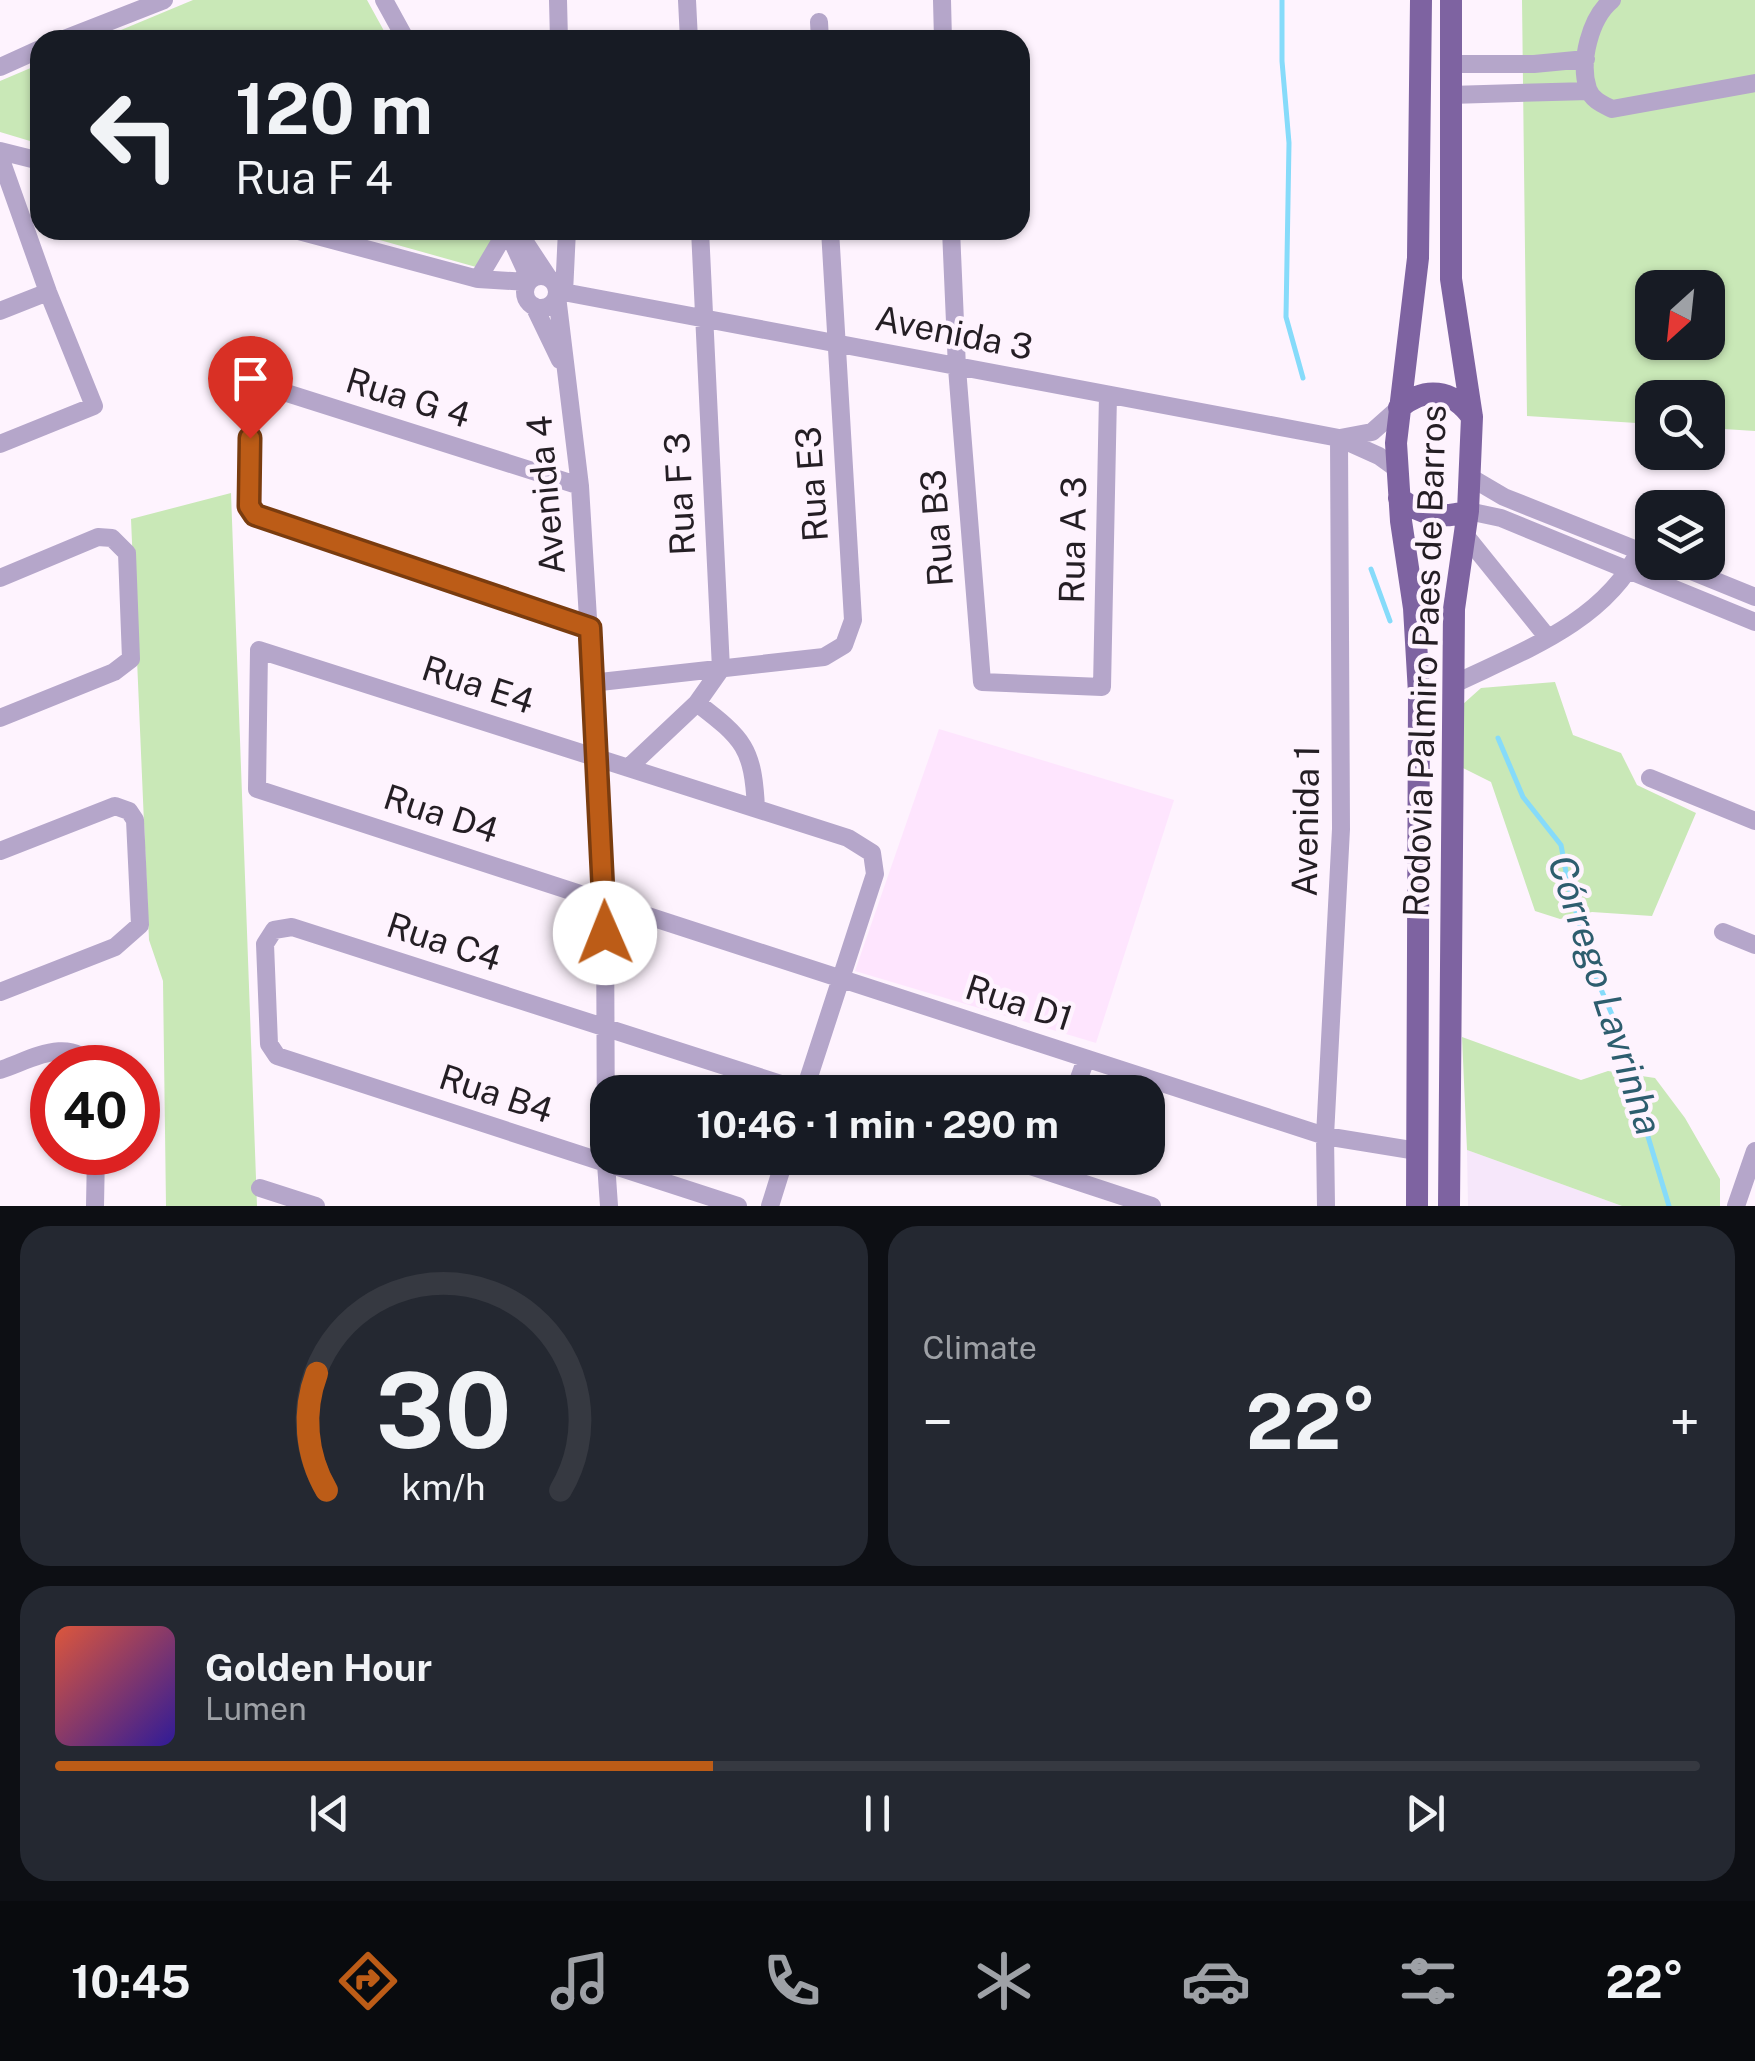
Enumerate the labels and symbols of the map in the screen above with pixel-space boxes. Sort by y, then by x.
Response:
north arrow [1635,270,1725,360]
street label: Avenida 3 [872,297,1036,368]
pin [208,336,293,439]
street label: Rua G 4 [341,359,475,436]
street label: Rodovia Palmiro Paes de Barros [1395,404,1454,918]
street label: Avenida 4 [518,414,573,576]
street label: Rua E3 [787,425,836,543]
street label: Rua F 3 [656,432,703,556]
street label: Rua B3 [912,468,961,588]
street label: Rua A 3 [1051,476,1094,604]
street label: Rua E4 [417,647,539,722]
street label: Avenida 1 [1284,745,1327,897]
street label: Rua D4 [379,776,504,851]
water label: Córrego Lavrinha [1539,849,1672,1140]
position arrow [553,881,657,985]
street label: Rua C4 [382,904,506,979]
street label: Rua D1 [960,966,1078,1039]
speed limit sign: 40 [30,1045,160,1175]
street label: Rua B4 [434,1056,558,1131]

